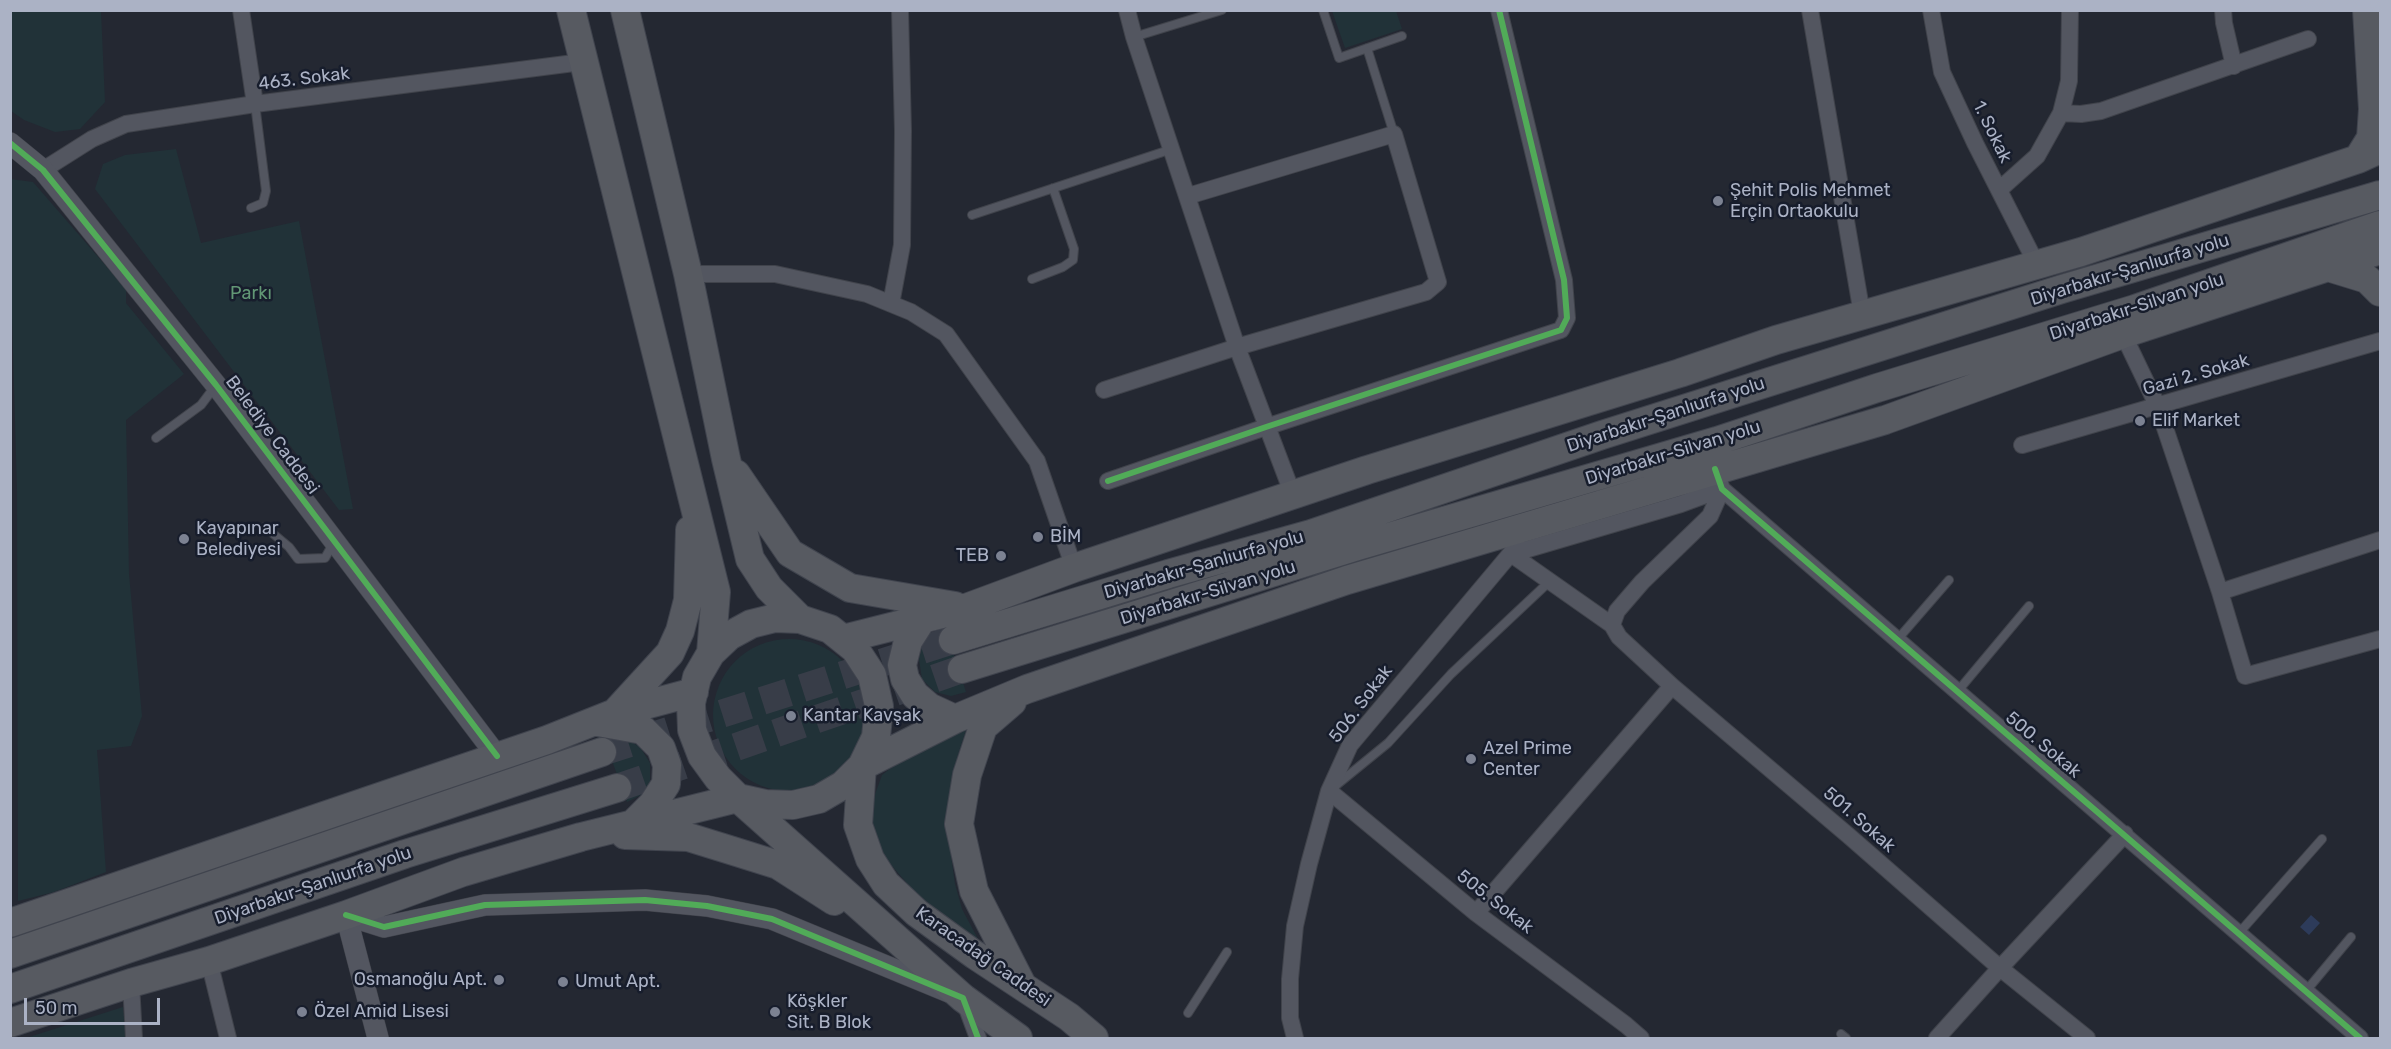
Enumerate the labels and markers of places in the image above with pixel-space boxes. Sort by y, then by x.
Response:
place label: Şehit Polis Mehmet Erçin Ortaokulu [1730,180,1891,222]
marker: Şehit Polis Mehmet Erçin Ortaokulu [1711,194,1725,208]
place label: Elif Market [2152,410,2240,432]
marker: Elif Market [2133,414,2147,428]
place label: Kayapınar Belediyesi [196,518,281,560]
place label: BİM [1050,526,1081,548]
marker: BİM [1031,530,1045,544]
marker: Kayapınar Belediyesi [177,532,191,546]
place label: TEB [956,545,989,567]
marker: TEB [994,549,1008,563]
place label: Kantar Kavşak [803,705,921,727]
marker: Kantar Kavşak [784,709,798,723]
place label: Azel Prime Center [1483,738,1572,780]
marker: Azel Prime Center [1464,752,1478,766]
place label: Osmanoğlu Apt. [354,969,487,991]
place label: Umut Apt. [575,971,660,993]
marker: Osmanoğlu Apt. [492,973,506,987]
marker: Umut Apt. [556,975,570,989]
place label: Köşkler Sit. B Blok [787,991,871,1034]
place label: Özel Amid Lisesi [314,1001,449,1023]
marker: Özel Amid Lisesi [295,1005,309,1019]
marker: Köşkler Sit. B Blok [768,1005,782,1019]

